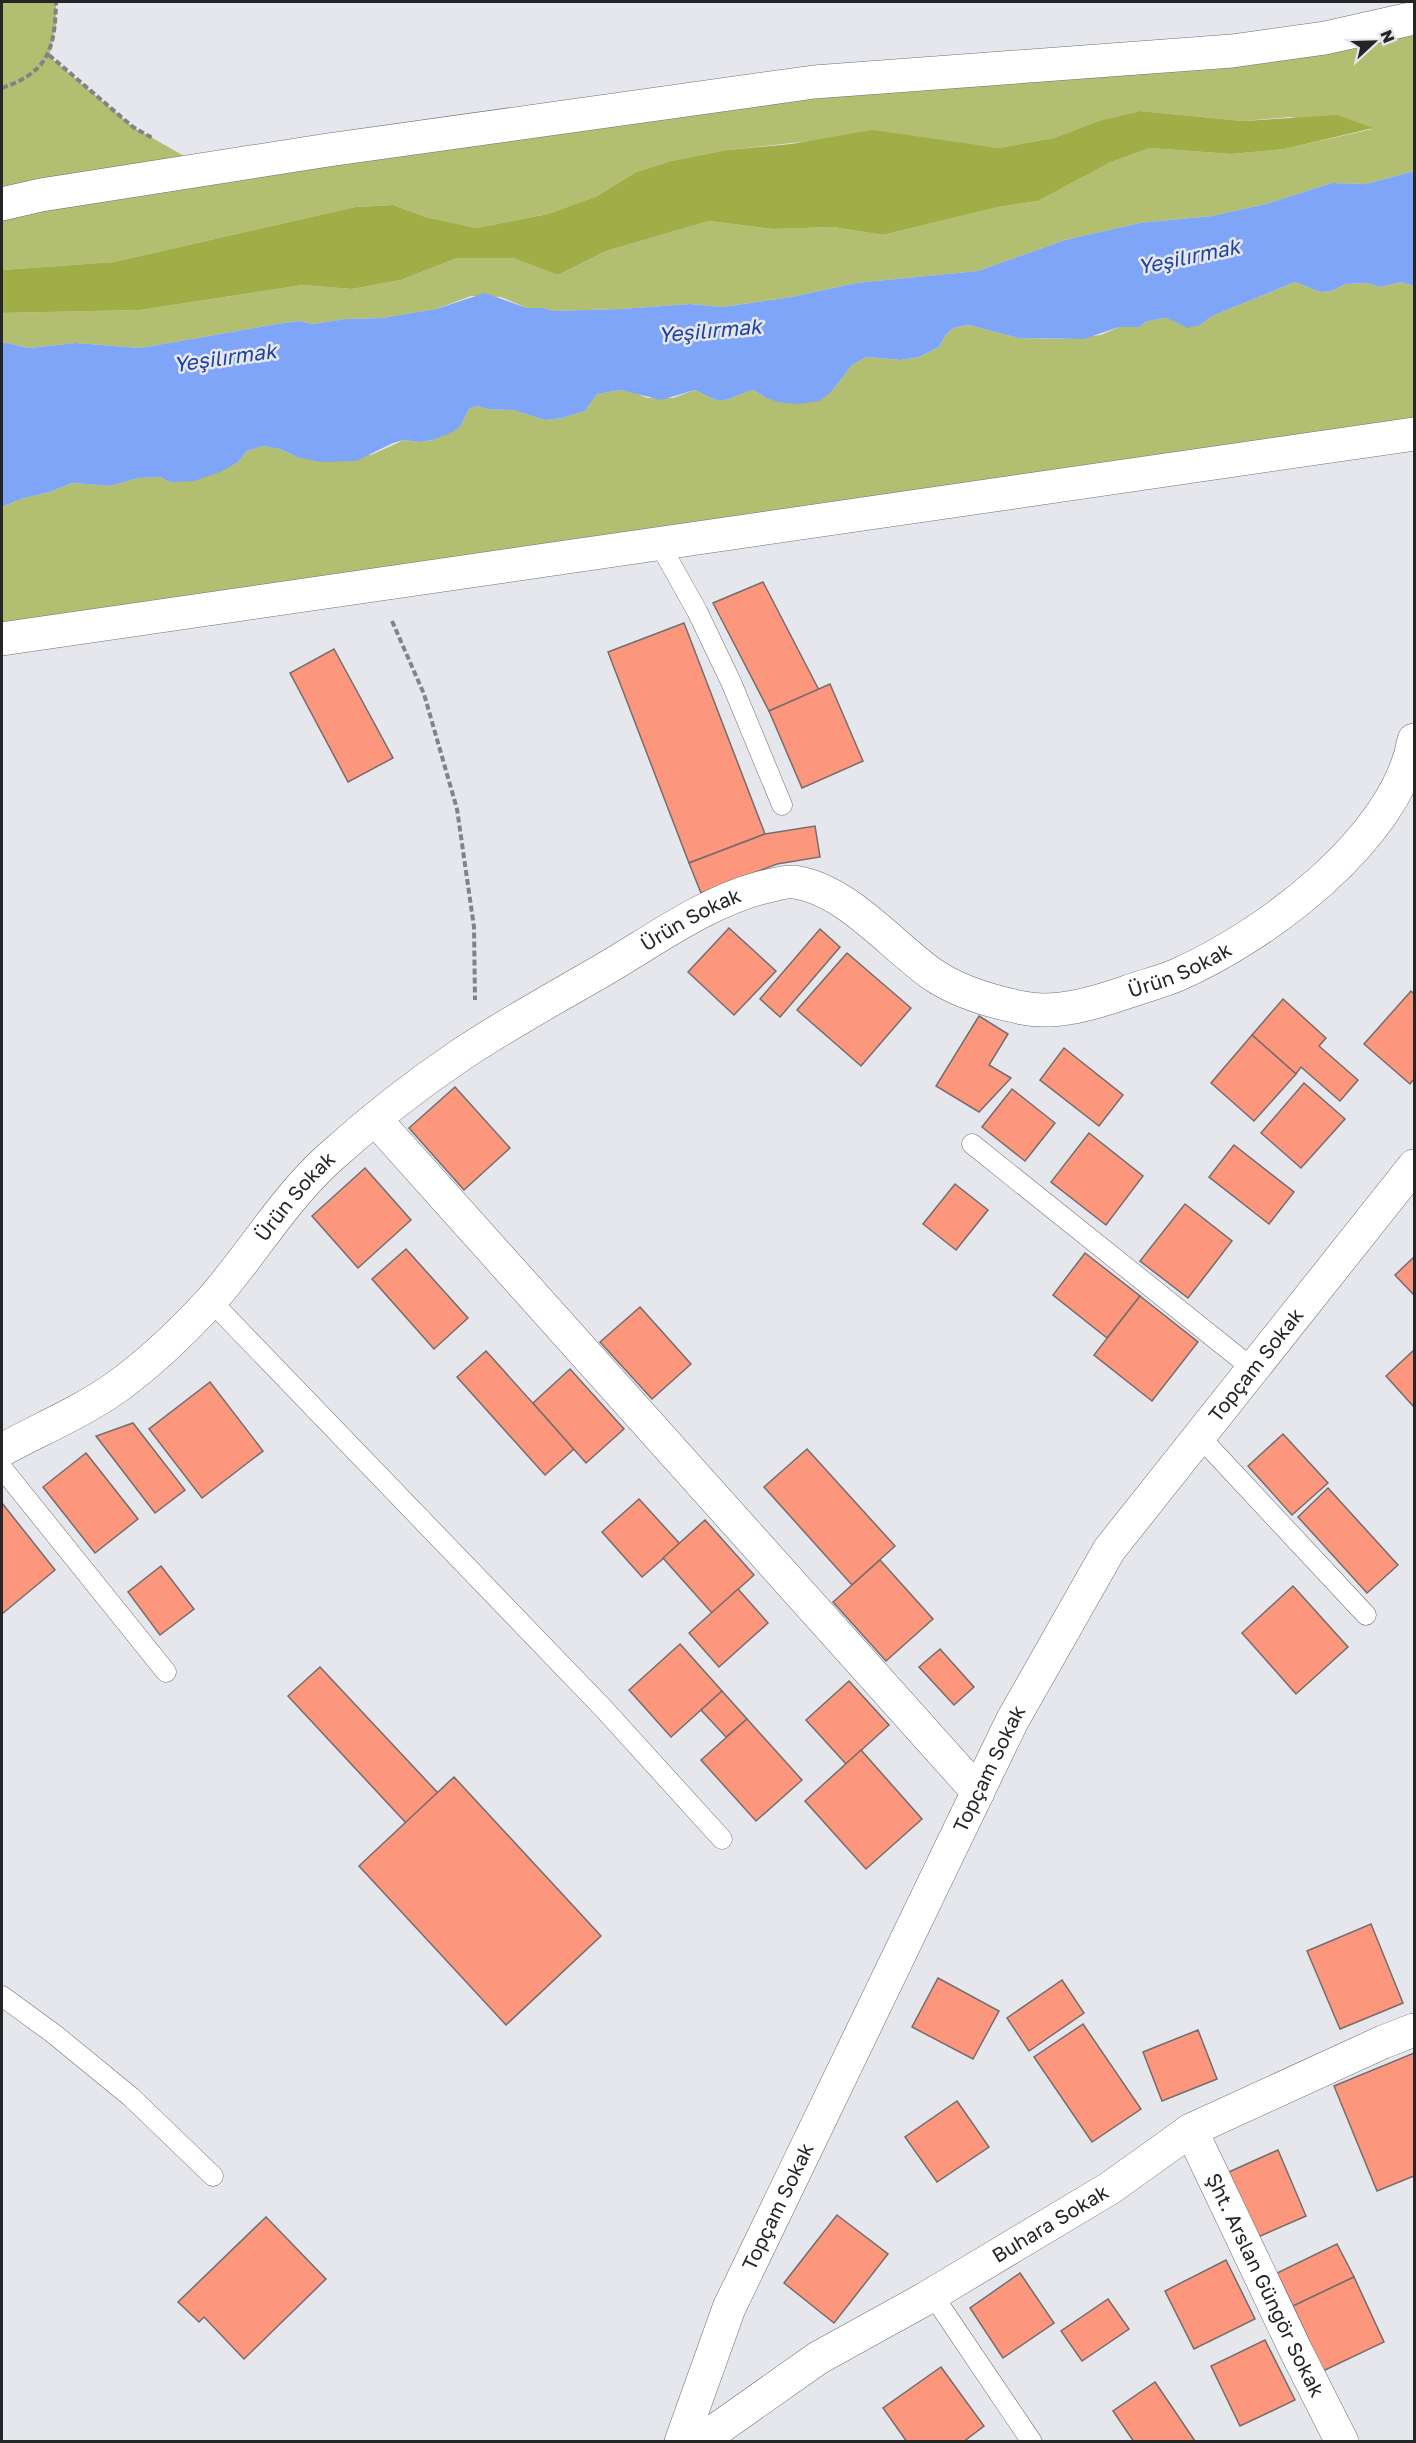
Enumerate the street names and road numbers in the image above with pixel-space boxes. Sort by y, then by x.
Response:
street label: Ürün Sokak [636,882,744,955]
street label: Ürün Sokak [1125,936,1235,1002]
street label: Ürün Sokak [249,1146,339,1245]
street label: Topçam Sokak [1203,1303,1308,1426]
street label: Topçam Sokak [947,1700,1030,1836]
street label: Topçam Sokak [736,2139,818,2274]
street label: Şht. Arslan Güngör Sokak [1202,2169,1330,2401]
street label: Buhara Sokak [987,2179,1112,2267]

